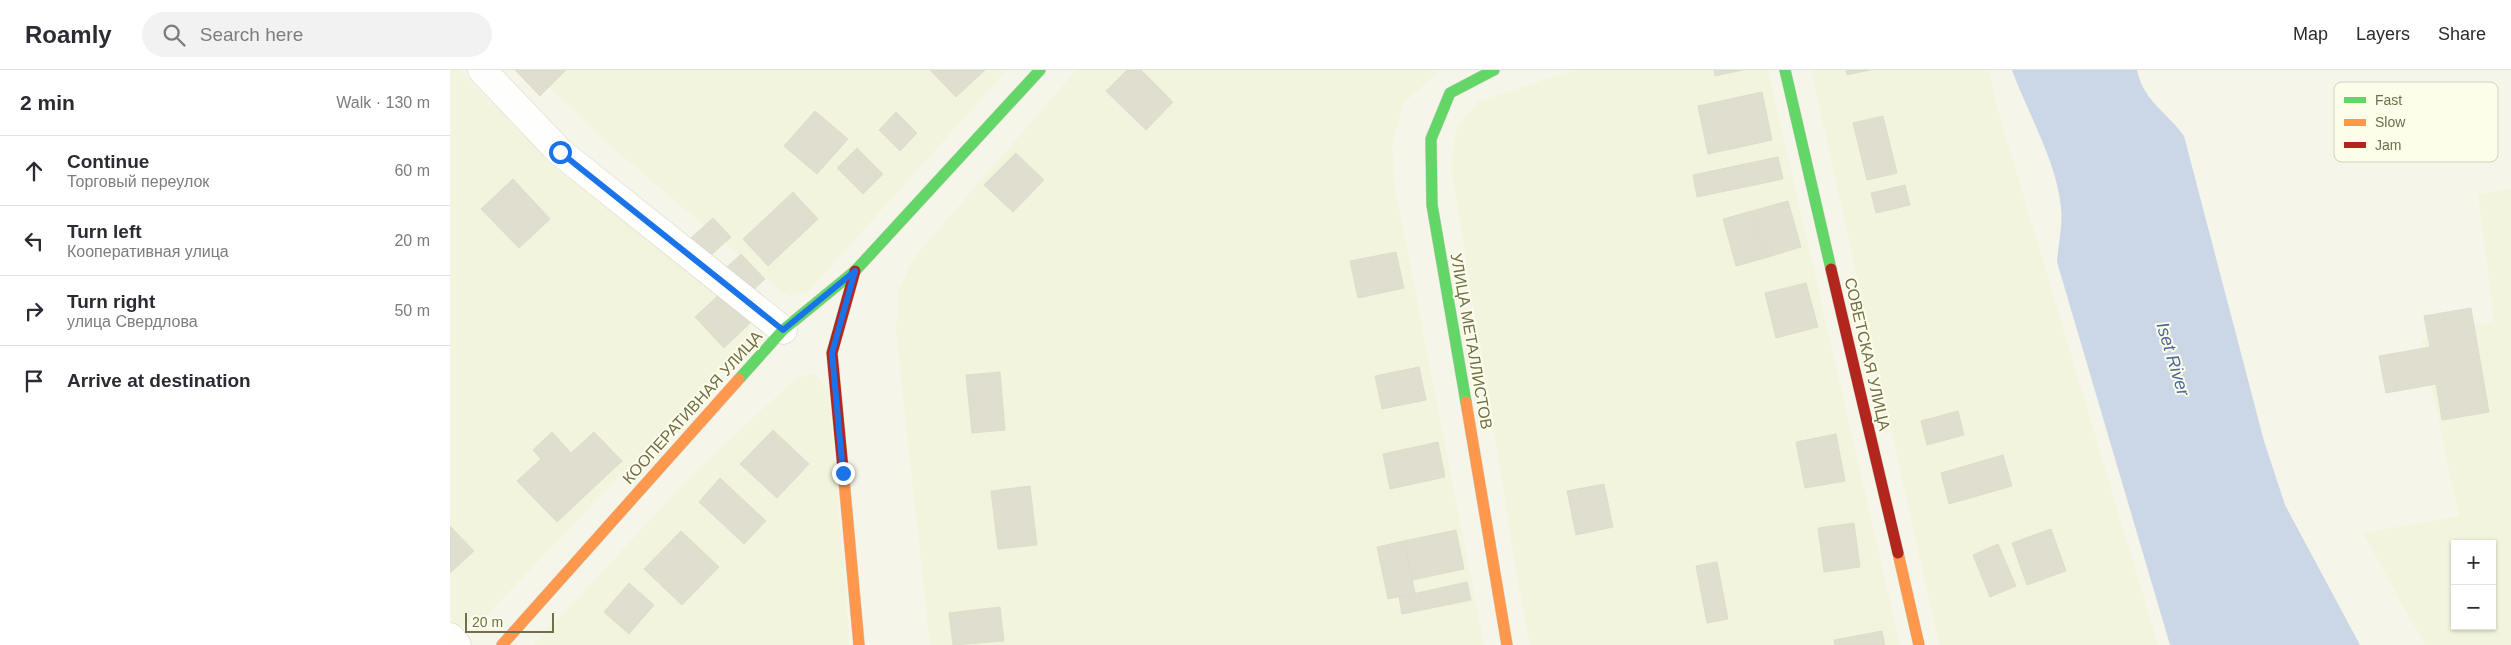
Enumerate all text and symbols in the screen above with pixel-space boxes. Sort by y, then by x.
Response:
search box [142,12,492,57]
text: Roamly [25,21,112,48]
icon: search [160,21,188,49]
text: Search here [200,24,303,45]
text: Map [2293,24,2328,44]
text: Layers [2356,24,2410,44]
text: Share [2438,24,2486,44]
legend [2334,82,2498,162]
text: 2 min [20,91,75,114]
text: Fast [2375,92,2402,108]
text: Walk · 130 m [336,94,430,111]
text: Slow [2375,114,2406,130]
text: Jam [2375,137,2401,153]
route start [549,141,572,164]
text: Continue [67,151,149,172]
icon: ahead [20,157,48,185]
text: 60 m [394,162,430,179]
text: Торговый переулок [67,173,209,190]
text: Turn left [67,221,142,242]
icon: left [20,227,48,255]
text: 20 m [394,232,430,249]
text: Кооперативная улица [67,243,229,260]
street label: УЛИЦА МЕТАЛЛИСТОВ [1448,252,1495,430]
street label: СОВЕТСКАЯ УЛИЦА [1842,276,1893,433]
text: Turn right [67,291,155,312]
icon: right [20,297,48,325]
text: 50 m [394,302,430,319]
text: улица Свердлова [67,313,198,330]
water label: Iset River [2152,320,2194,399]
street label: КООПЕРАТИВНАЯ УЛИЦА [619,327,766,487]
icon: arrive [20,367,48,395]
text: Arrive at destination [67,370,251,391]
route end [832,462,855,485]
map controls [2451,540,2496,630]
button: + [2451,540,2496,585]
button: − [2451,585,2496,630]
scale bar [465,610,554,633]
text: 20 m [472,614,503,630]

